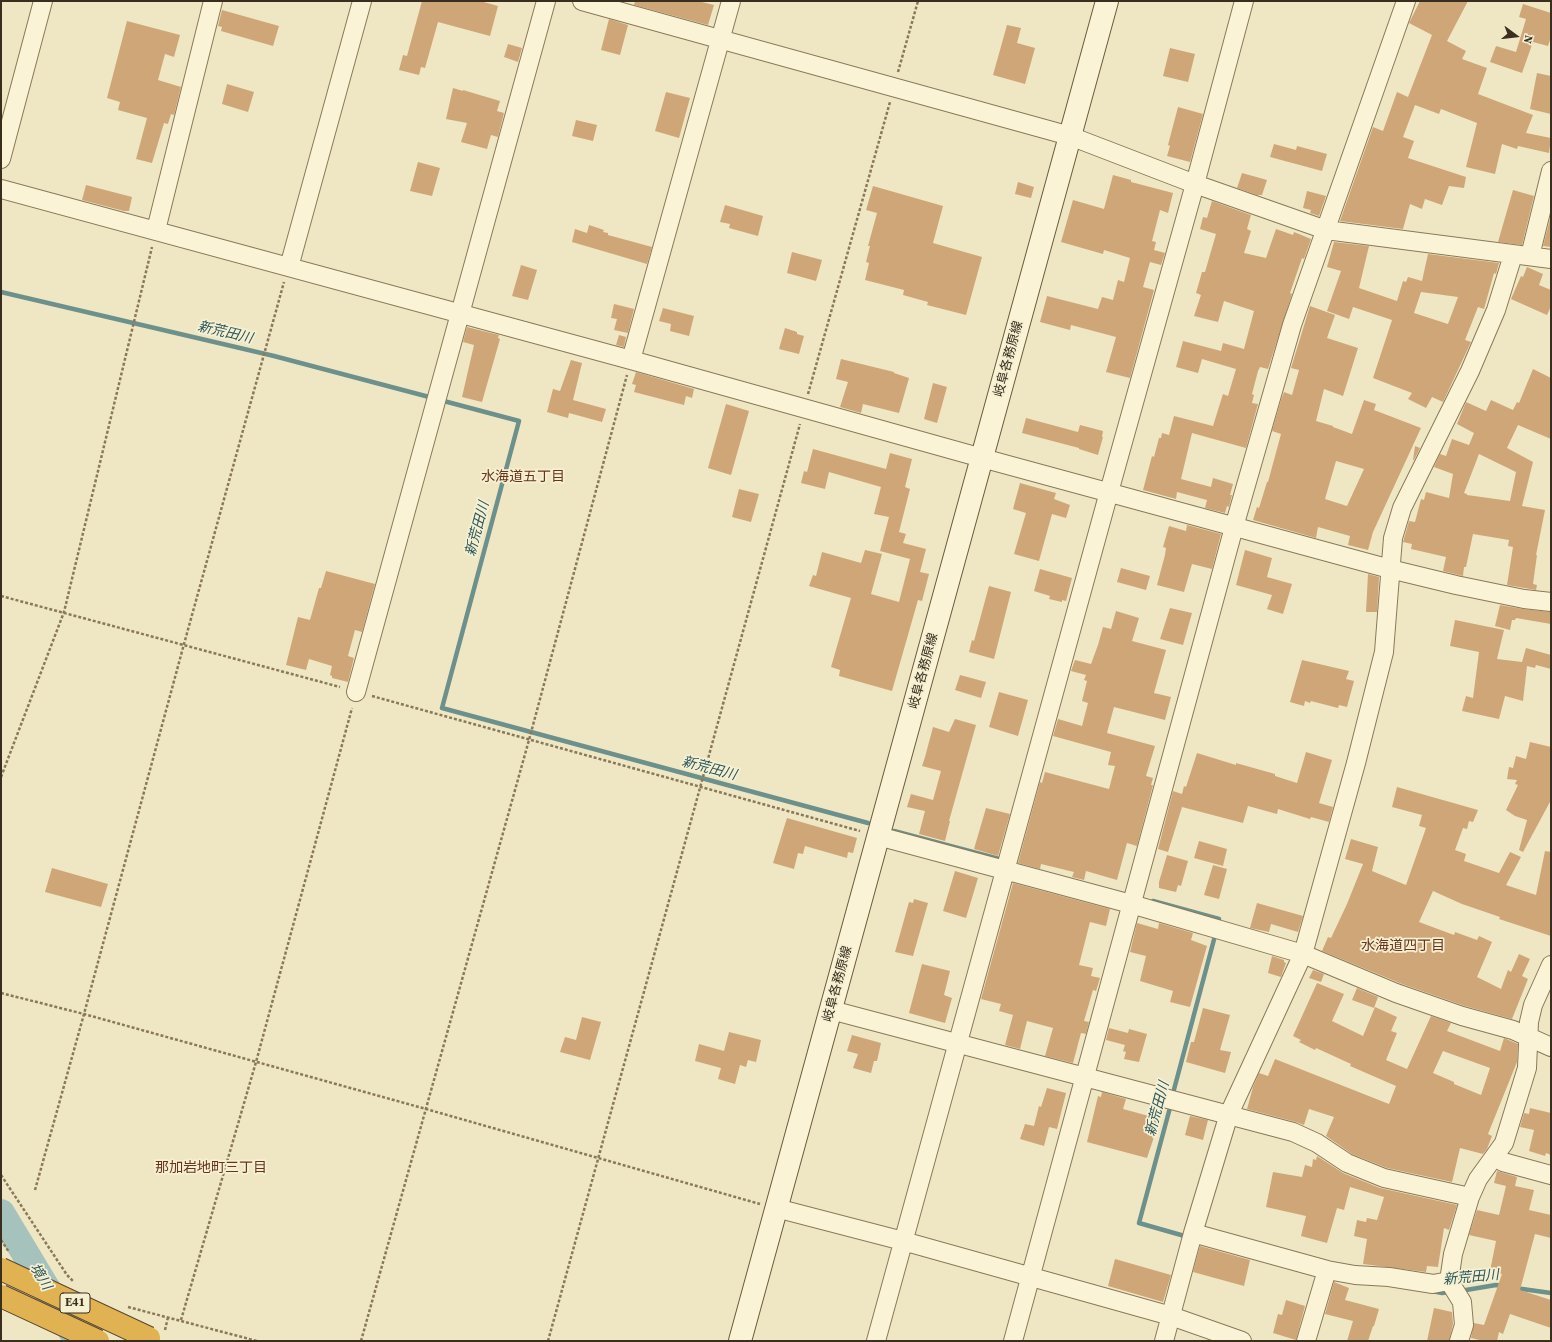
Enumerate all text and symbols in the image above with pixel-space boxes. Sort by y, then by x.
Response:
north arrow [1496,16,1536,56]
text: N [1520,33,1536,45]
water label: 新荒田川 [196,319,254,347]
street label: 岐阜各務原線 [991,319,1027,399]
district label: 水海道五丁目 [481,469,565,485]
water label: 新荒田川 [463,500,493,558]
street label: 岐阜各務原線 [906,631,942,711]
water label: 新荒田川 [680,754,738,784]
district label: 水海道四丁目 [1361,938,1445,954]
street label: 岐阜各務原線 [820,944,856,1024]
water label: 新荒田川 [1143,1080,1173,1138]
district label: 那加岩地町三丁目 [155,1160,267,1176]
water label: 境川 [26,1261,54,1293]
water label: 新荒田川 [1442,1267,1500,1289]
road number: E41 [60,1293,90,1313]

